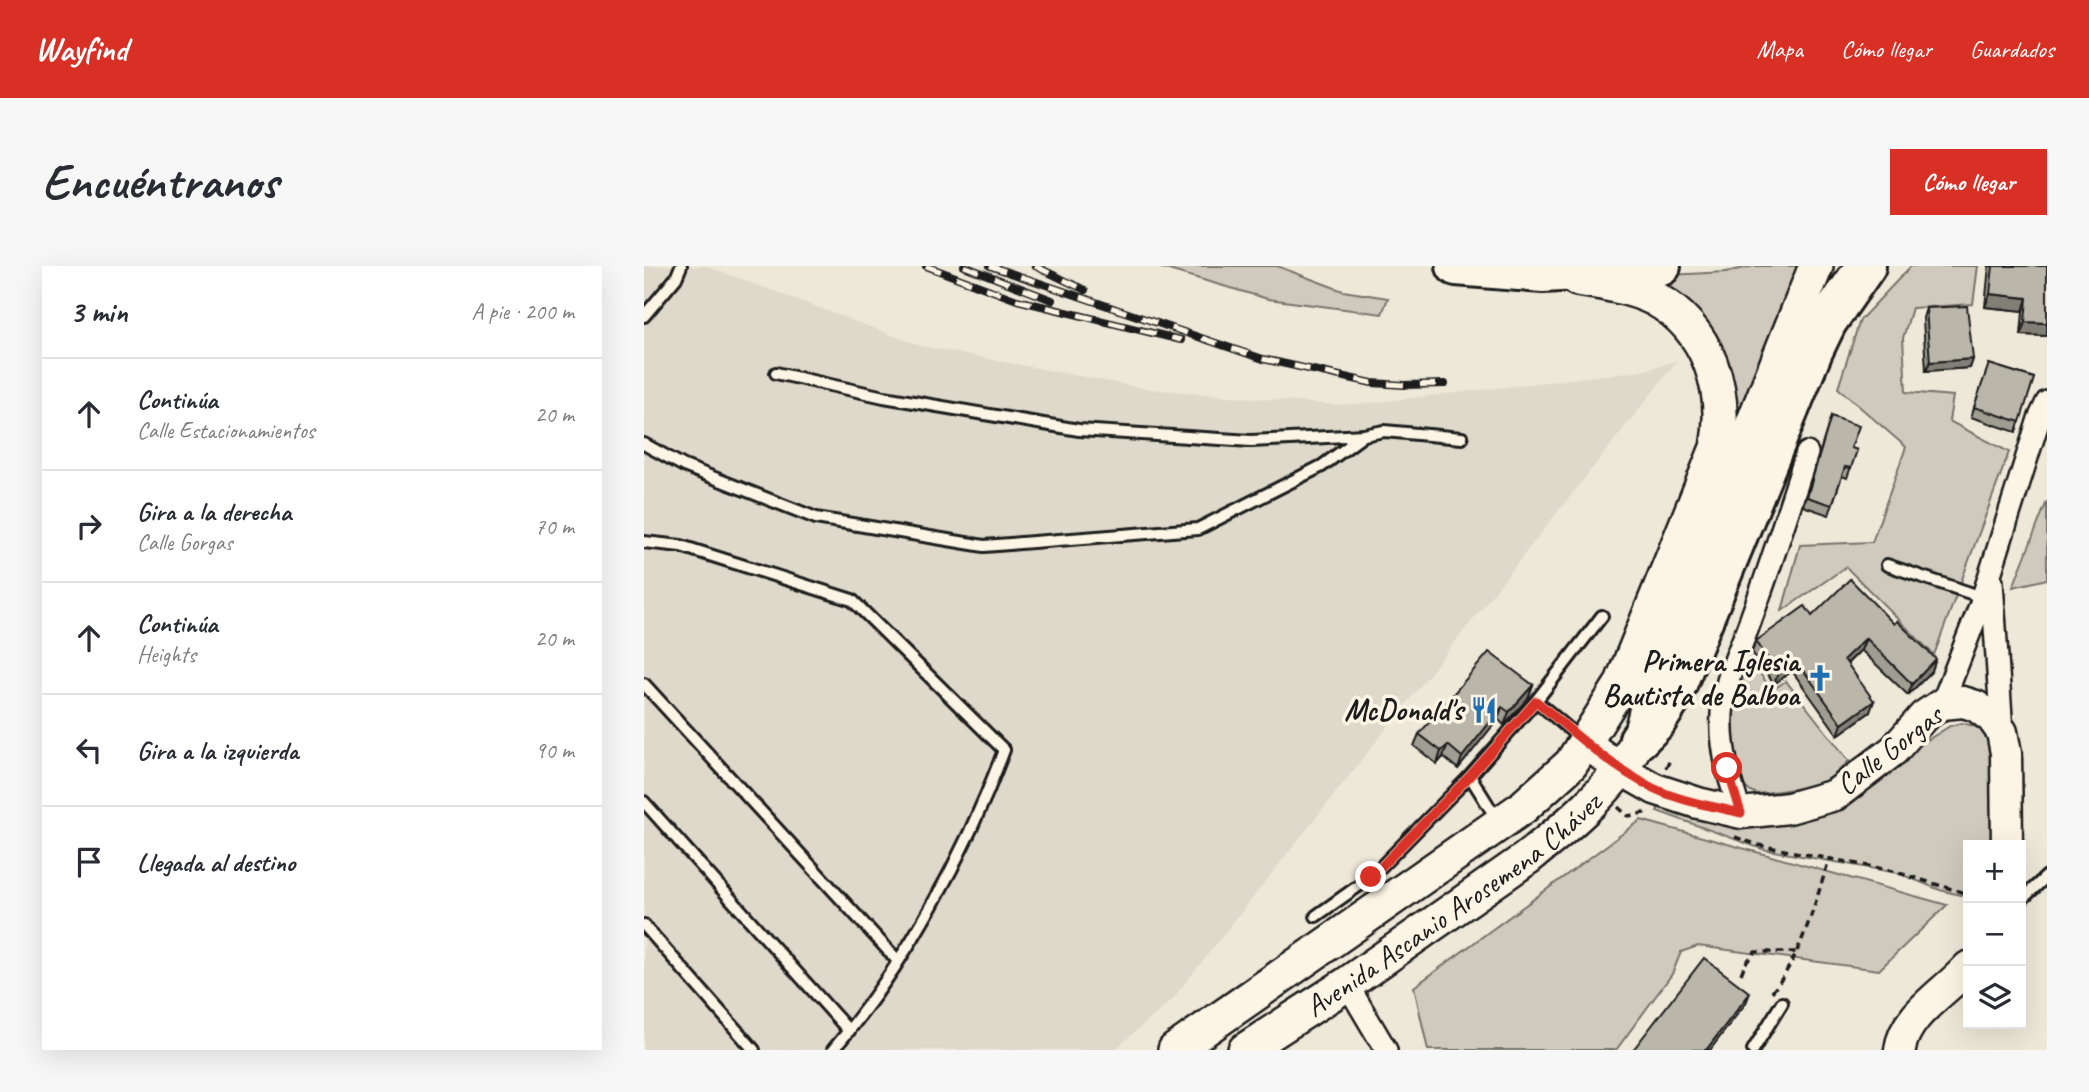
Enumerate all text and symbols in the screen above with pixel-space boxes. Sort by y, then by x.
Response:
text: Wayfind [35,28,128,70]
text: Mapa [1756,34,1803,64]
text: Cómo llegar [1841,34,1932,64]
text: Guardados [1970,34,2054,64]
button: Cómo llegar [1890,149,2047,215]
text: Encuéntranos [42,151,278,213]
text: 3 min [70,293,127,331]
text: A pie · 200 m [471,297,574,326]
text: Continúa [137,383,218,416]
icon: ahead [70,395,108,433]
text: 20 m [535,400,574,429]
text: Calle Estacionamientos [137,416,315,445]
text: Gira a la derecha [137,495,291,528]
icon: right [70,507,108,545]
text: 70 m [535,512,574,541]
text: Calle Gorgas [137,528,233,557]
text: Continúa [137,607,218,640]
icon: ahead [70,619,108,657]
text: 20 m [535,624,574,653]
text: Heights [137,640,196,669]
place label: Primera Iglesia Bautista de Balboa [1603,642,1802,714]
church icon: Primera Iglesia Bautista de Balboa [1805,663,1835,693]
place label: McDonald's [1344,691,1466,729]
restaurant icon: McDonald's [1469,695,1499,725]
street label: Calle Gorgas [1828,695,1952,803]
icon: left [70,731,108,769]
text: Gira a la izquierda [137,734,298,767]
text: 90 m [535,736,574,765]
route start [1711,752,1742,783]
street label: Avenida Ascanio Arosemena Chávez [1298,783,1611,1025]
map controls [1963,840,2026,1029]
button: + [1963,840,2026,903]
icon: arrive [70,843,108,881]
text: Llegada al destino [137,846,295,879]
route end [1355,861,1386,892]
button: − [1963,903,2026,966]
button: layers [1963,966,2026,1029]

